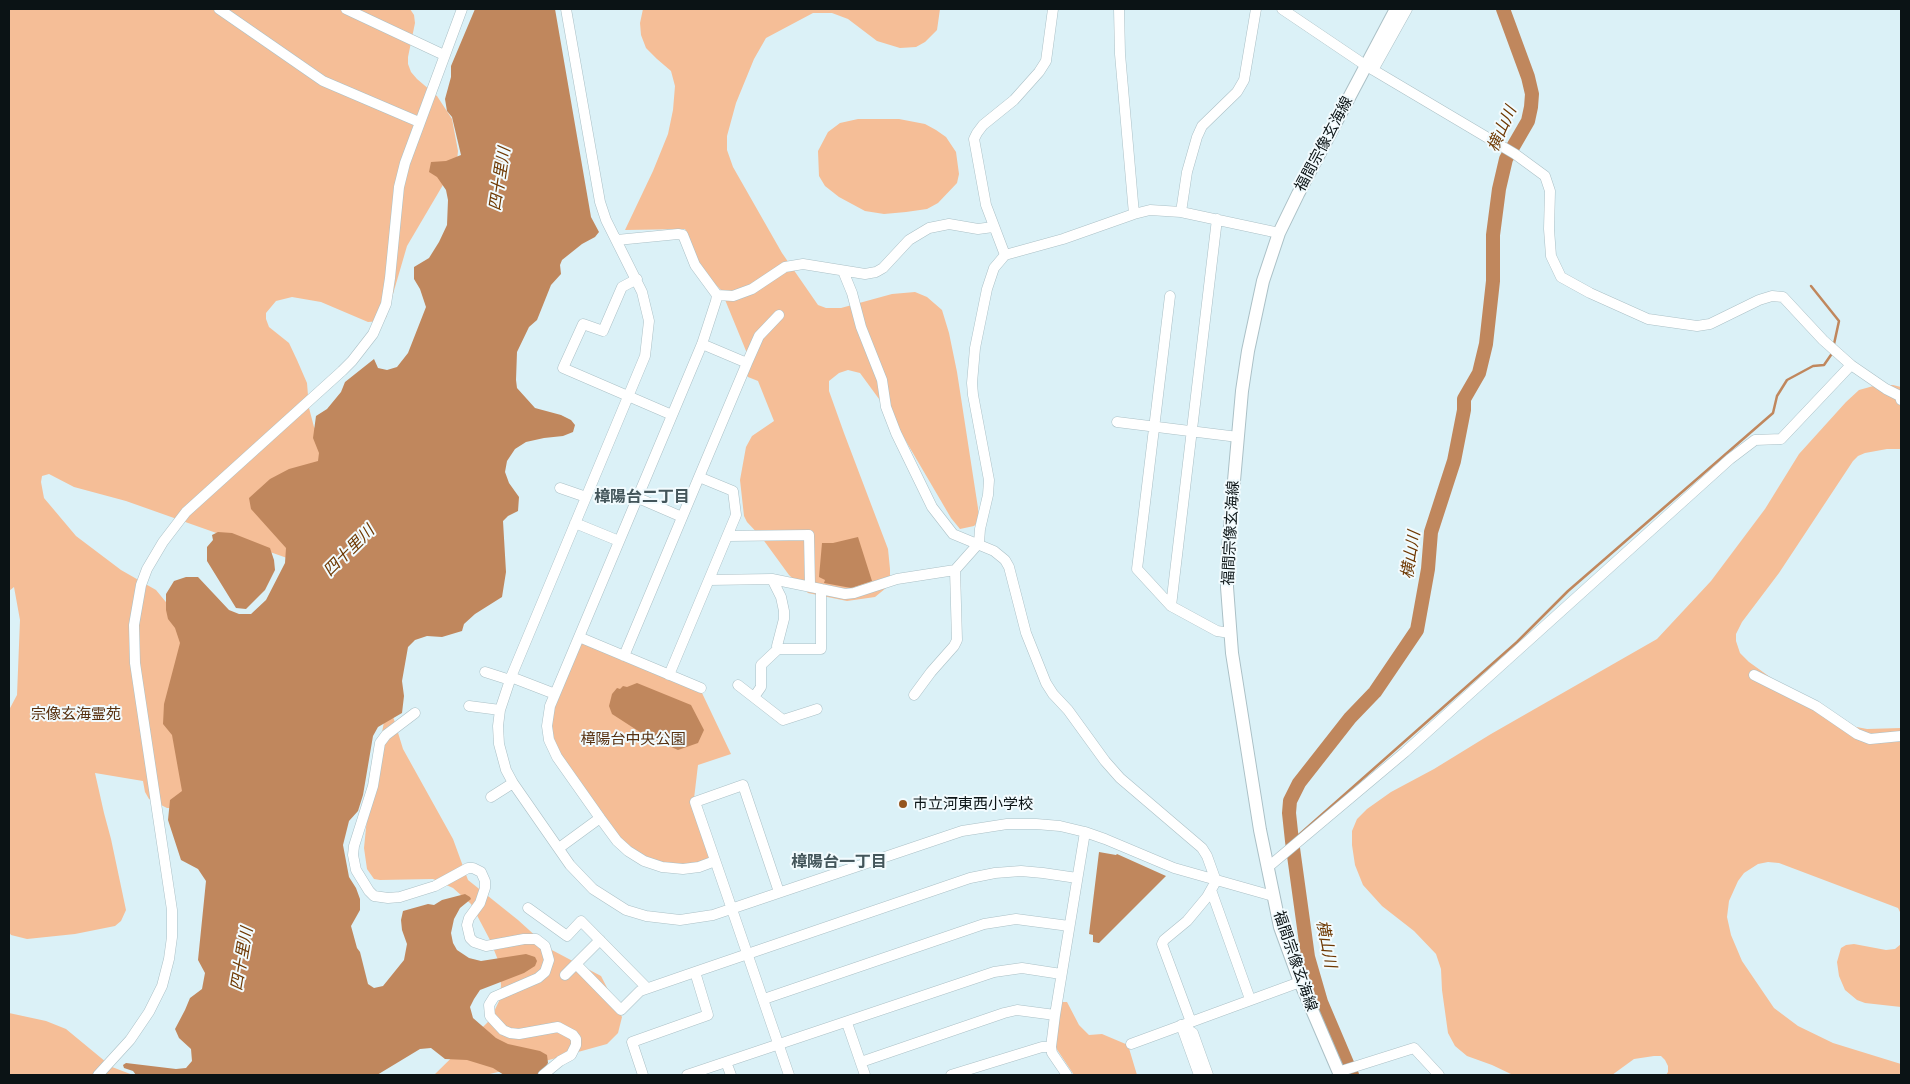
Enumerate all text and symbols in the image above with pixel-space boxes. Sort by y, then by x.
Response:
street label: 福間宗像玄海線 [1291,93,1357,195]
water label: 横山川 [1483,103,1521,155]
water label: 四十里川 [486,146,514,212]
street label: 福間宗像玄海線 [1219,480,1243,586]
district label: 樟陽台二丁目 [594,487,690,507]
water label: 四十里川 [320,522,378,580]
water label: 横山川 [1398,530,1424,580]
park label: 宗像玄海霊苑 [31,705,121,723]
park label: 樟陽台中央公園 [581,730,685,748]
place label: 市立河東西小学校 [913,795,1033,813]
marker: 市立河東西小学校 [897,798,909,810]
district label: 樟陽台一丁目 [791,852,887,872]
street label: 福間宗像玄海線 [1269,908,1321,1014]
water label: 横山川 [1312,919,1340,969]
water label: 四十里川 [227,926,257,992]

